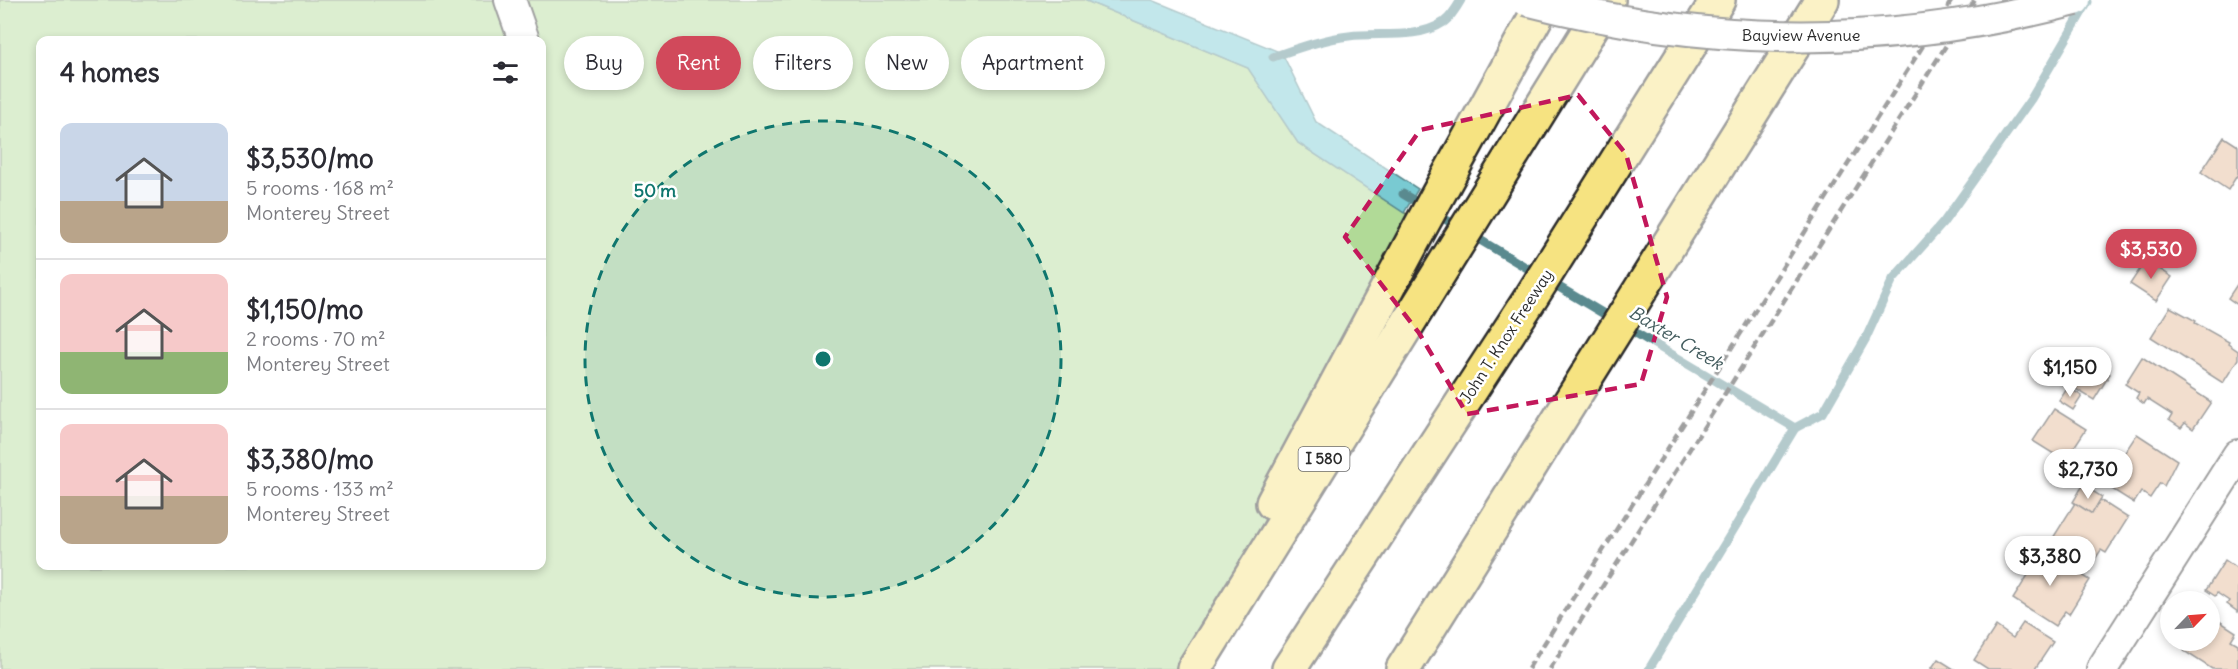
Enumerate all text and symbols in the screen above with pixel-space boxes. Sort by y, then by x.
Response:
street label: Bayview Avenue [1742,25,1860,45]
chip: Buy [564,36,644,90]
chip: Rent [656,36,741,90]
chip: Filters [753,36,853,90]
chip: New [865,36,949,90]
chip: Apartment [961,36,1105,90]
text: 4 homes [60,56,159,89]
icon: filters [489,56,522,89]
text: $3,530/mo [246,142,374,175]
icon: home [108,147,180,219]
text: 5 rooms · 168 m² [246,175,394,200]
text: 50 m [634,179,676,202]
text: Monterey Street [246,200,390,225]
pin: $3,530 [2102,229,2200,280]
text: $3,530 [2120,236,2182,261]
street label: John T. Knox Freeway [1455,265,1557,407]
text: $1,150/mo [246,293,363,326]
icon: home [108,298,180,370]
water label: Baxter Creek [1625,301,1729,375]
text: 2 rooms · 70 m² [246,326,386,351]
pin: $1,150 [2021,347,2119,398]
centre of rings [813,349,833,369]
text: Monterey Street [246,351,390,376]
text: $1,150 [2043,354,2097,379]
text: $3,380/mo [246,443,374,476]
road number: I 580 [1298,447,1350,471]
icon: home [108,448,180,520]
pin: $2,730 [2039,449,2137,500]
text: $2,730 [2058,456,2118,481]
text: 5 rooms · 133 m² [246,476,394,501]
text: Monterey Street [246,501,390,526]
pin: $3,380 [2001,536,2099,587]
text: $3,380 [2019,543,2081,568]
north arrow [2160,591,2220,651]
map controls [2160,591,2220,651]

